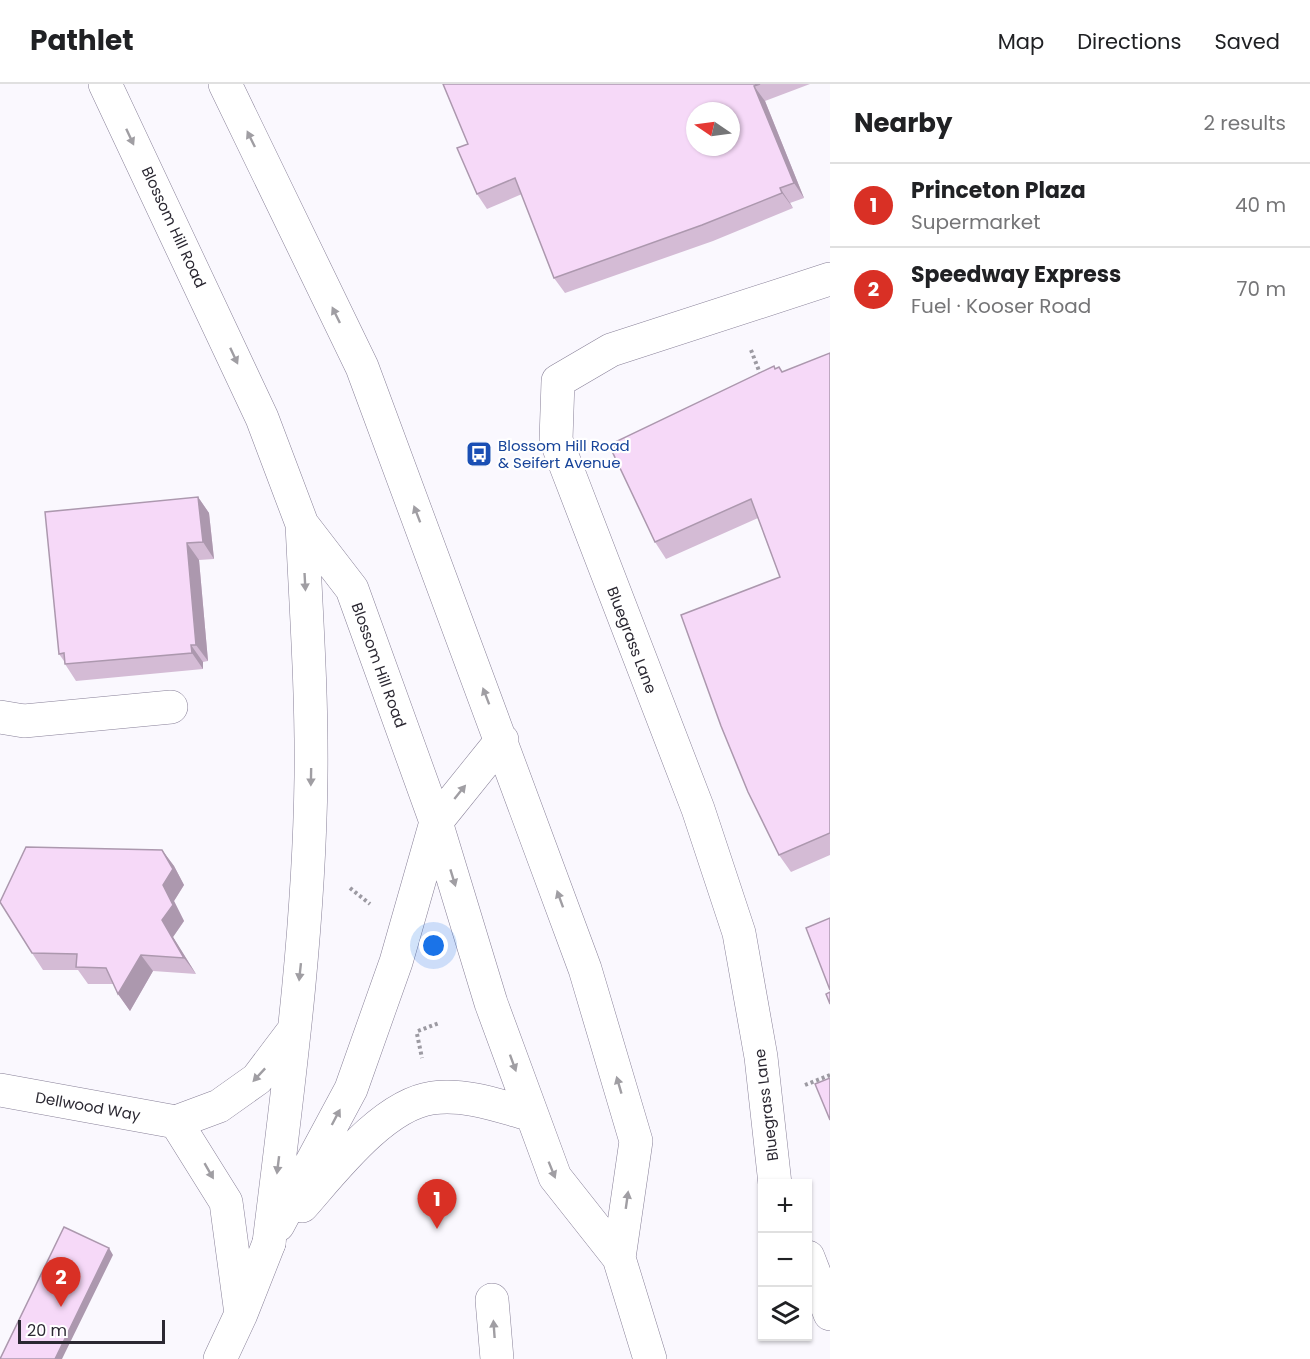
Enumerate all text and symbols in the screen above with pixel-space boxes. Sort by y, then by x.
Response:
text: Pathlet [30,21,134,60]
text: Map [998,27,1044,56]
text: Directions [1077,27,1181,56]
text: Saved [1214,27,1280,56]
north arrow [686,102,740,156]
text: Nearby [854,105,952,141]
text: 2 results [1203,109,1286,137]
one-way arrow [126,128,135,145]
one-way arrow [247,131,256,148]
street label: Blossom Hill Road [137,163,211,291]
text: Princeton Plaza [911,175,1086,206]
text: 1 [870,191,877,219]
text: 40 m [1235,191,1286,219]
text: Supermarket [911,208,1040,236]
text: Speedway Express [911,259,1121,290]
text: 2 [868,275,879,303]
text: 70 m [1237,275,1286,303]
text: Fuel · Kooser Road [911,292,1091,320]
one-way arrow [332,306,341,323]
one-way arrow [230,348,239,365]
place label: Blossom Hill Road & Seifert Avenue [498,435,630,473]
bus stop icon: Blossom Hill Road & Seifert Avenue [464,439,494,469]
one-way arrow [411,505,421,523]
one-way arrow [300,572,309,591]
street label: Bluegrass Lane [602,584,662,696]
street label: Blossom Hill Road [347,600,411,730]
one-way arrow [480,687,490,705]
one-way arrow [306,767,315,786]
one-way arrow [453,785,466,800]
one-way arrow [449,869,458,887]
one-way arrow [554,890,564,908]
your location [419,931,448,960]
one-way arrow [296,962,305,981]
street label: Bluegrass Lane [749,1048,783,1162]
one-way arrow [509,1054,518,1072]
one-way arrow [252,1067,266,1082]
one-way arrow [614,1076,623,1094]
street label: Dellwood Way [34,1086,143,1126]
one-way arrow [331,1108,341,1125]
one-way arrow [274,1156,283,1175]
one-way arrow [547,1161,557,1179]
one-way arrow [203,1163,214,1179]
map controls [758,1179,812,1341]
button: + [758,1179,812,1233]
pin: 1 [418,1180,456,1229]
one-way arrow [622,1190,631,1209]
button: − [758,1233,812,1287]
pin: 2 [42,1258,80,1307]
button: layers [758,1287,812,1341]
scale bar [18,1317,165,1344]
text: 20 m [27,1319,67,1342]
one-way arrow [489,1320,499,1339]

